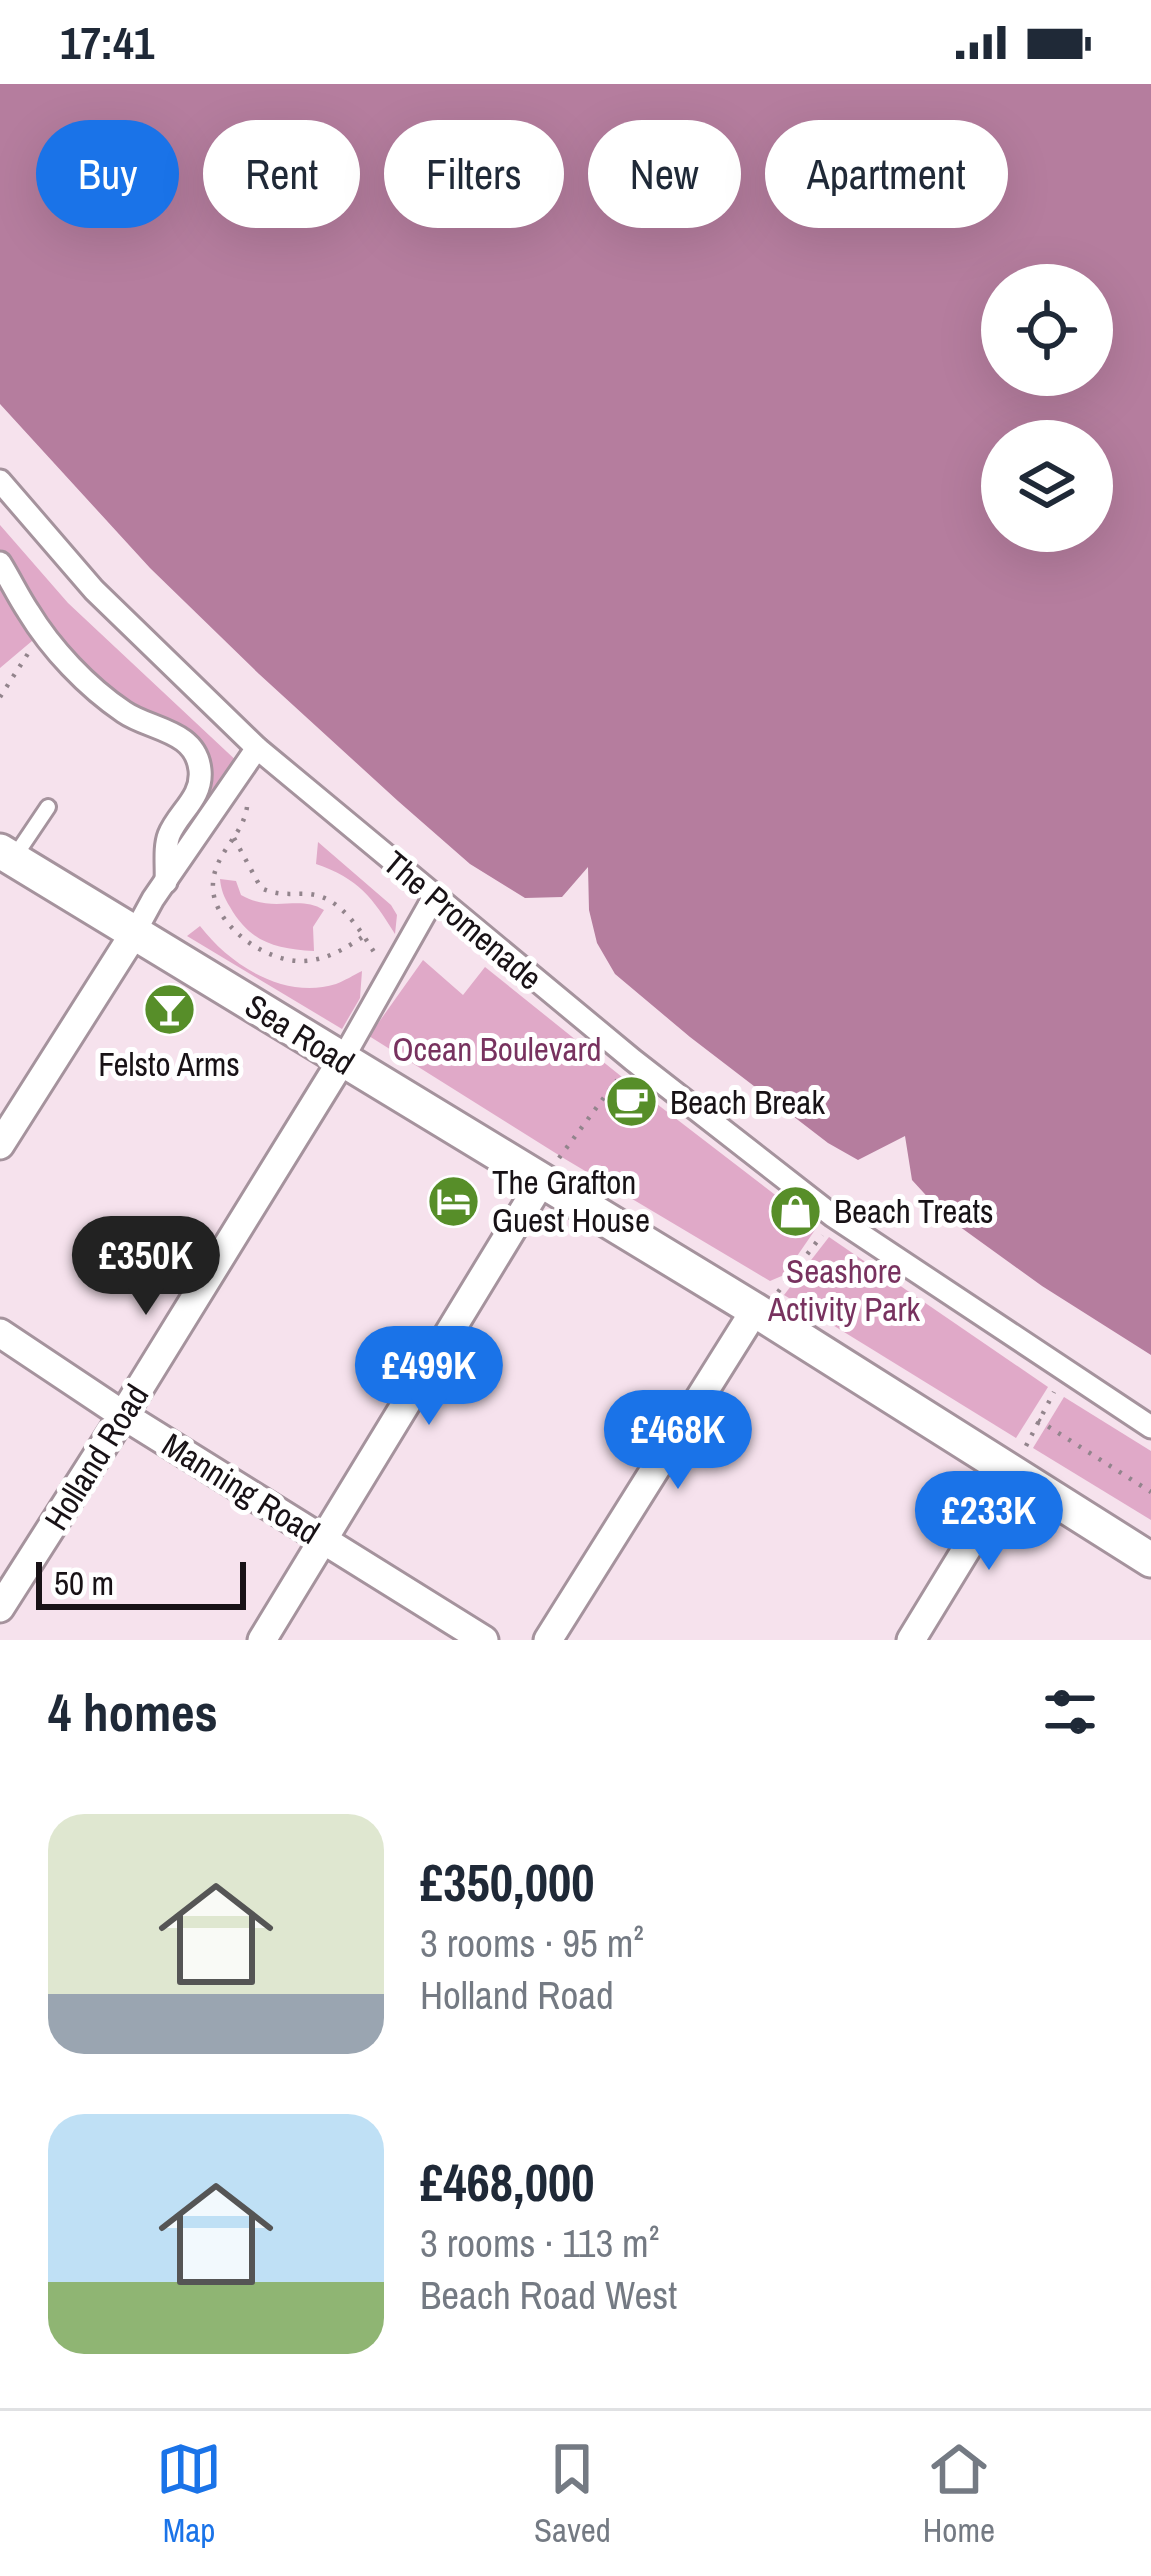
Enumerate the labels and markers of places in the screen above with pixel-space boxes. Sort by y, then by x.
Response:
bar icon: Felsto Arms [141,982,197,1038]
place label: Felsto Arms [98,1042,240,1086]
cafe icon: Beach Break [603,1074,659,1130]
place label: Beach Break [670,1080,825,1124]
place label: The Grafton Guest House [492,1160,650,1242]
hotel icon: The Grafton Guest House [425,1173,481,1229]
shop icon: Beach Treats [767,1183,823,1239]
place label: Beach Treats [834,1189,994,1233]
pin: £350K [62,1216,230,1318]
pin: £499K [345,1326,513,1428]
pin: £468K [594,1390,762,1492]
pin: £233K [905,1471,1073,1573]

